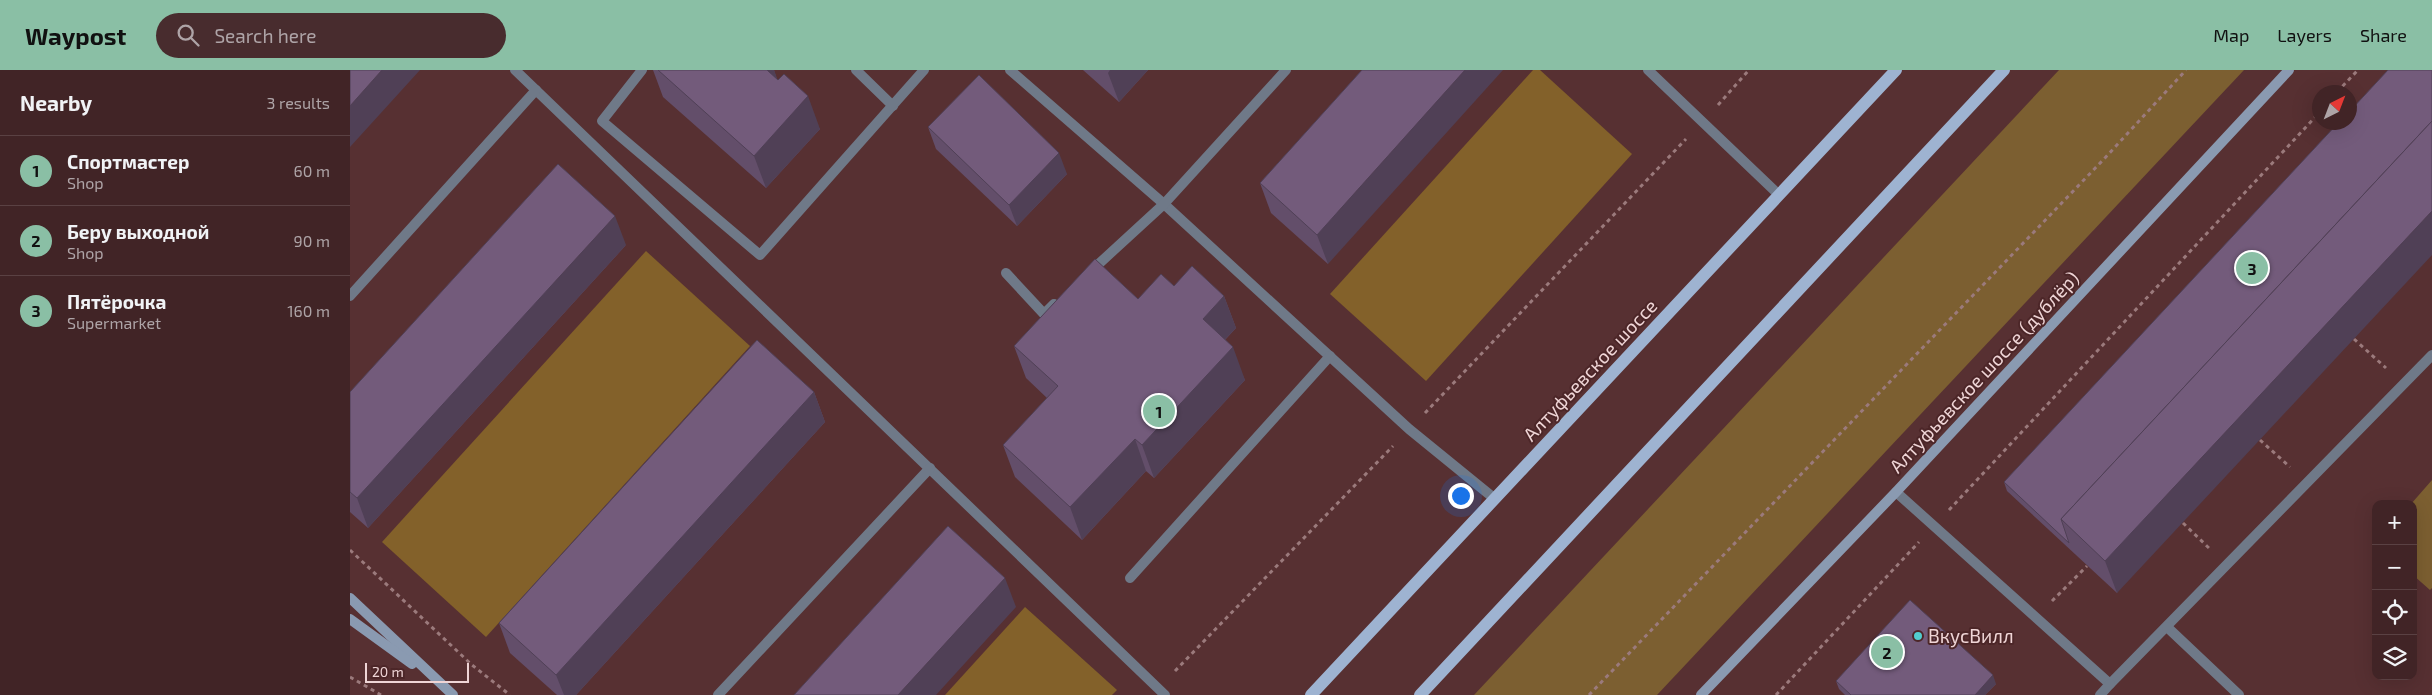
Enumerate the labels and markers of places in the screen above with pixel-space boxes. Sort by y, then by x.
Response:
pin: 3 [2236,249,2268,287]
pin: 1 [1143,392,1175,430]
place label: ВкусВилл [1928,624,2014,648]
marker: ВкусВилл [1912,630,1924,642]
pin: 2 [1871,633,1903,671]

